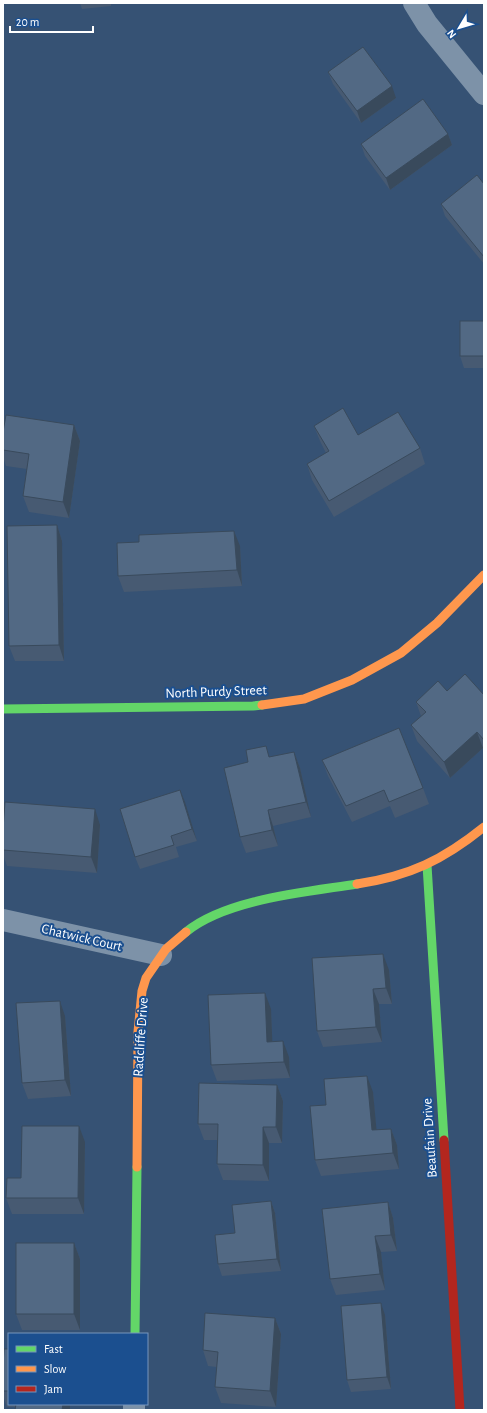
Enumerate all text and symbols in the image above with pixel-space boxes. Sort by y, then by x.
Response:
scale bar [10,8,93,34]
north arrow [439,8,479,48]
text: 20 m [16,16,39,28]
text: N [445,27,458,40]
street label: North Purdy Street [165,683,268,701]
street label: Chatwick Court [40,922,124,954]
street label: Radcliffe Drive [131,997,151,1077]
street label: Beaufain Drive [420,1098,440,1178]
legend [8,1333,148,1405]
text: Fast [44,1343,63,1355]
text: Slow [44,1363,66,1375]
text: Jam [44,1383,63,1395]

